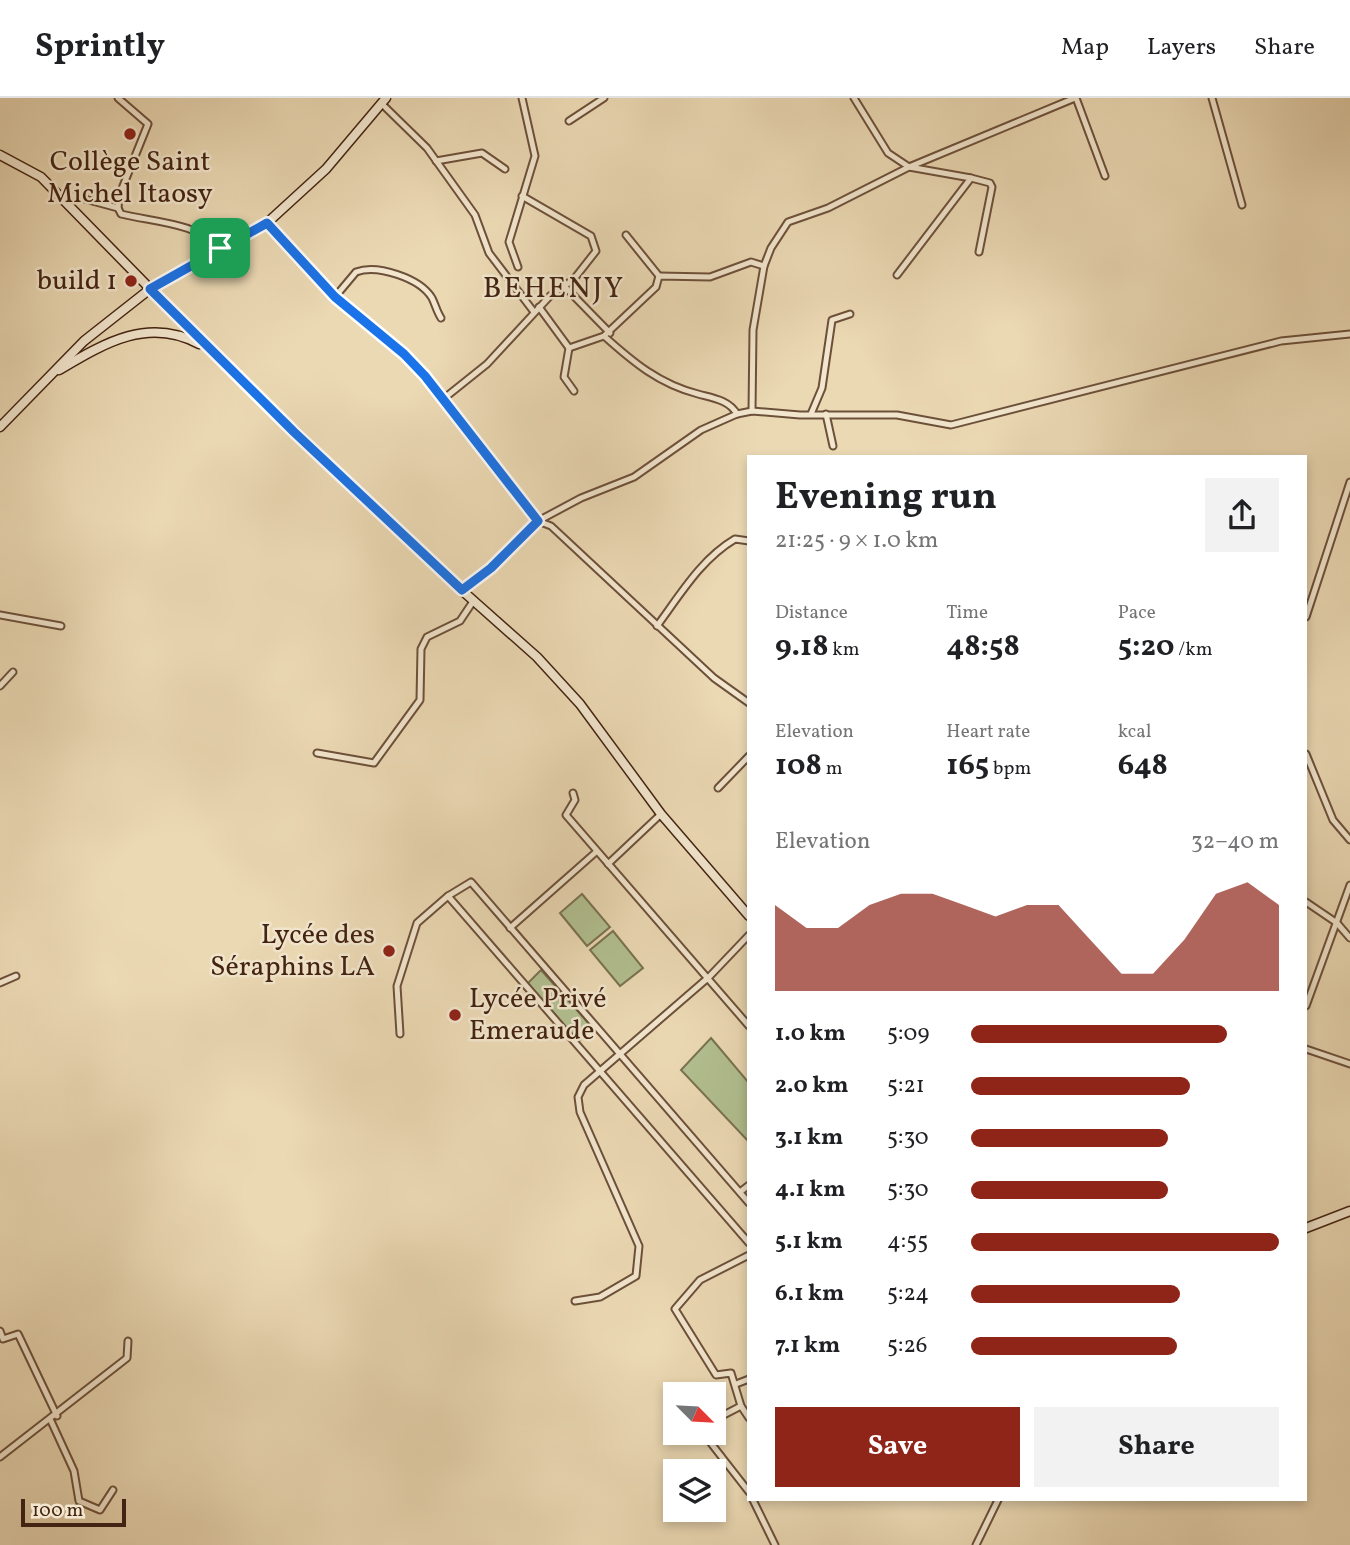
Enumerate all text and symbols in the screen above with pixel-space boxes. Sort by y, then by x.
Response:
text: Sprintly [35,25,165,71]
text: Map [1061,31,1109,65]
text: Layers [1147,31,1216,65]
text: Share [1254,31,1315,65]
marker: Collège Saint Michel Itaosy [122,126,138,142]
place label: Collège Saint Michel Itaosy [47,143,213,214]
pin [190,218,250,278]
icon: arrive [201,229,239,267]
place label: build 1 [37,262,117,301]
district label: BEHENJY [483,268,625,310]
marker: build 1 [123,273,139,289]
text: Evening run [775,472,997,525]
button: share [1205,478,1279,552]
text: 21:25 · 9 × 1.0 km [775,525,938,557]
text: Distance [775,600,848,626]
text: Time [946,600,988,626]
text: Pace [1118,600,1156,626]
text: 9.18 [775,626,829,668]
text: 48:58 [946,626,1020,668]
text: 5:20 [1118,626,1175,668]
text: km [829,637,859,663]
text: /km [1175,637,1212,663]
text: Elevation [775,719,854,745]
text: Heart rate [946,719,1030,745]
text: kcal [1118,719,1151,745]
text: 108 [775,745,822,787]
text: 165 [946,745,989,787]
text: 648 [1118,745,1168,787]
text: m [822,756,843,782]
text: bpm [989,756,1031,782]
text: Elevation [775,826,871,858]
text: 32–40 m [1191,826,1279,858]
place label: Lycée des Séraphins LA [210,916,375,987]
marker: Lycée des Séraphins LA [381,943,397,959]
place label: Lycée Privé Emeraude [469,980,606,1051]
marker: Lycée Privé Emeraude [447,1007,463,1023]
text: 1.0 km [775,1018,846,1050]
text: 5:09 [887,1018,929,1050]
text: 2.0 km [775,1070,848,1102]
text: 5:21 [887,1070,925,1102]
text: 3.1 km [775,1122,843,1154]
text: 5:30 [887,1122,929,1154]
text: 4.1 km [775,1174,846,1206]
text: 5:30 [887,1174,929,1206]
text: 5.1 km [775,1226,843,1258]
text: 4:55 [887,1226,928,1258]
text: 6.1 km [775,1278,844,1310]
text: 5:24 [887,1278,929,1310]
text: 7.1 km [775,1330,840,1362]
text: 5:26 [887,1330,927,1362]
north arrow [663,1382,726,1446]
map controls [663,1382,726,1522]
button: Save [775,1407,1020,1487]
button: Share [1034,1407,1279,1487]
button: layers [663,1459,726,1522]
scale bar [21,1496,126,1528]
text: 100 m [32,1498,83,1524]

